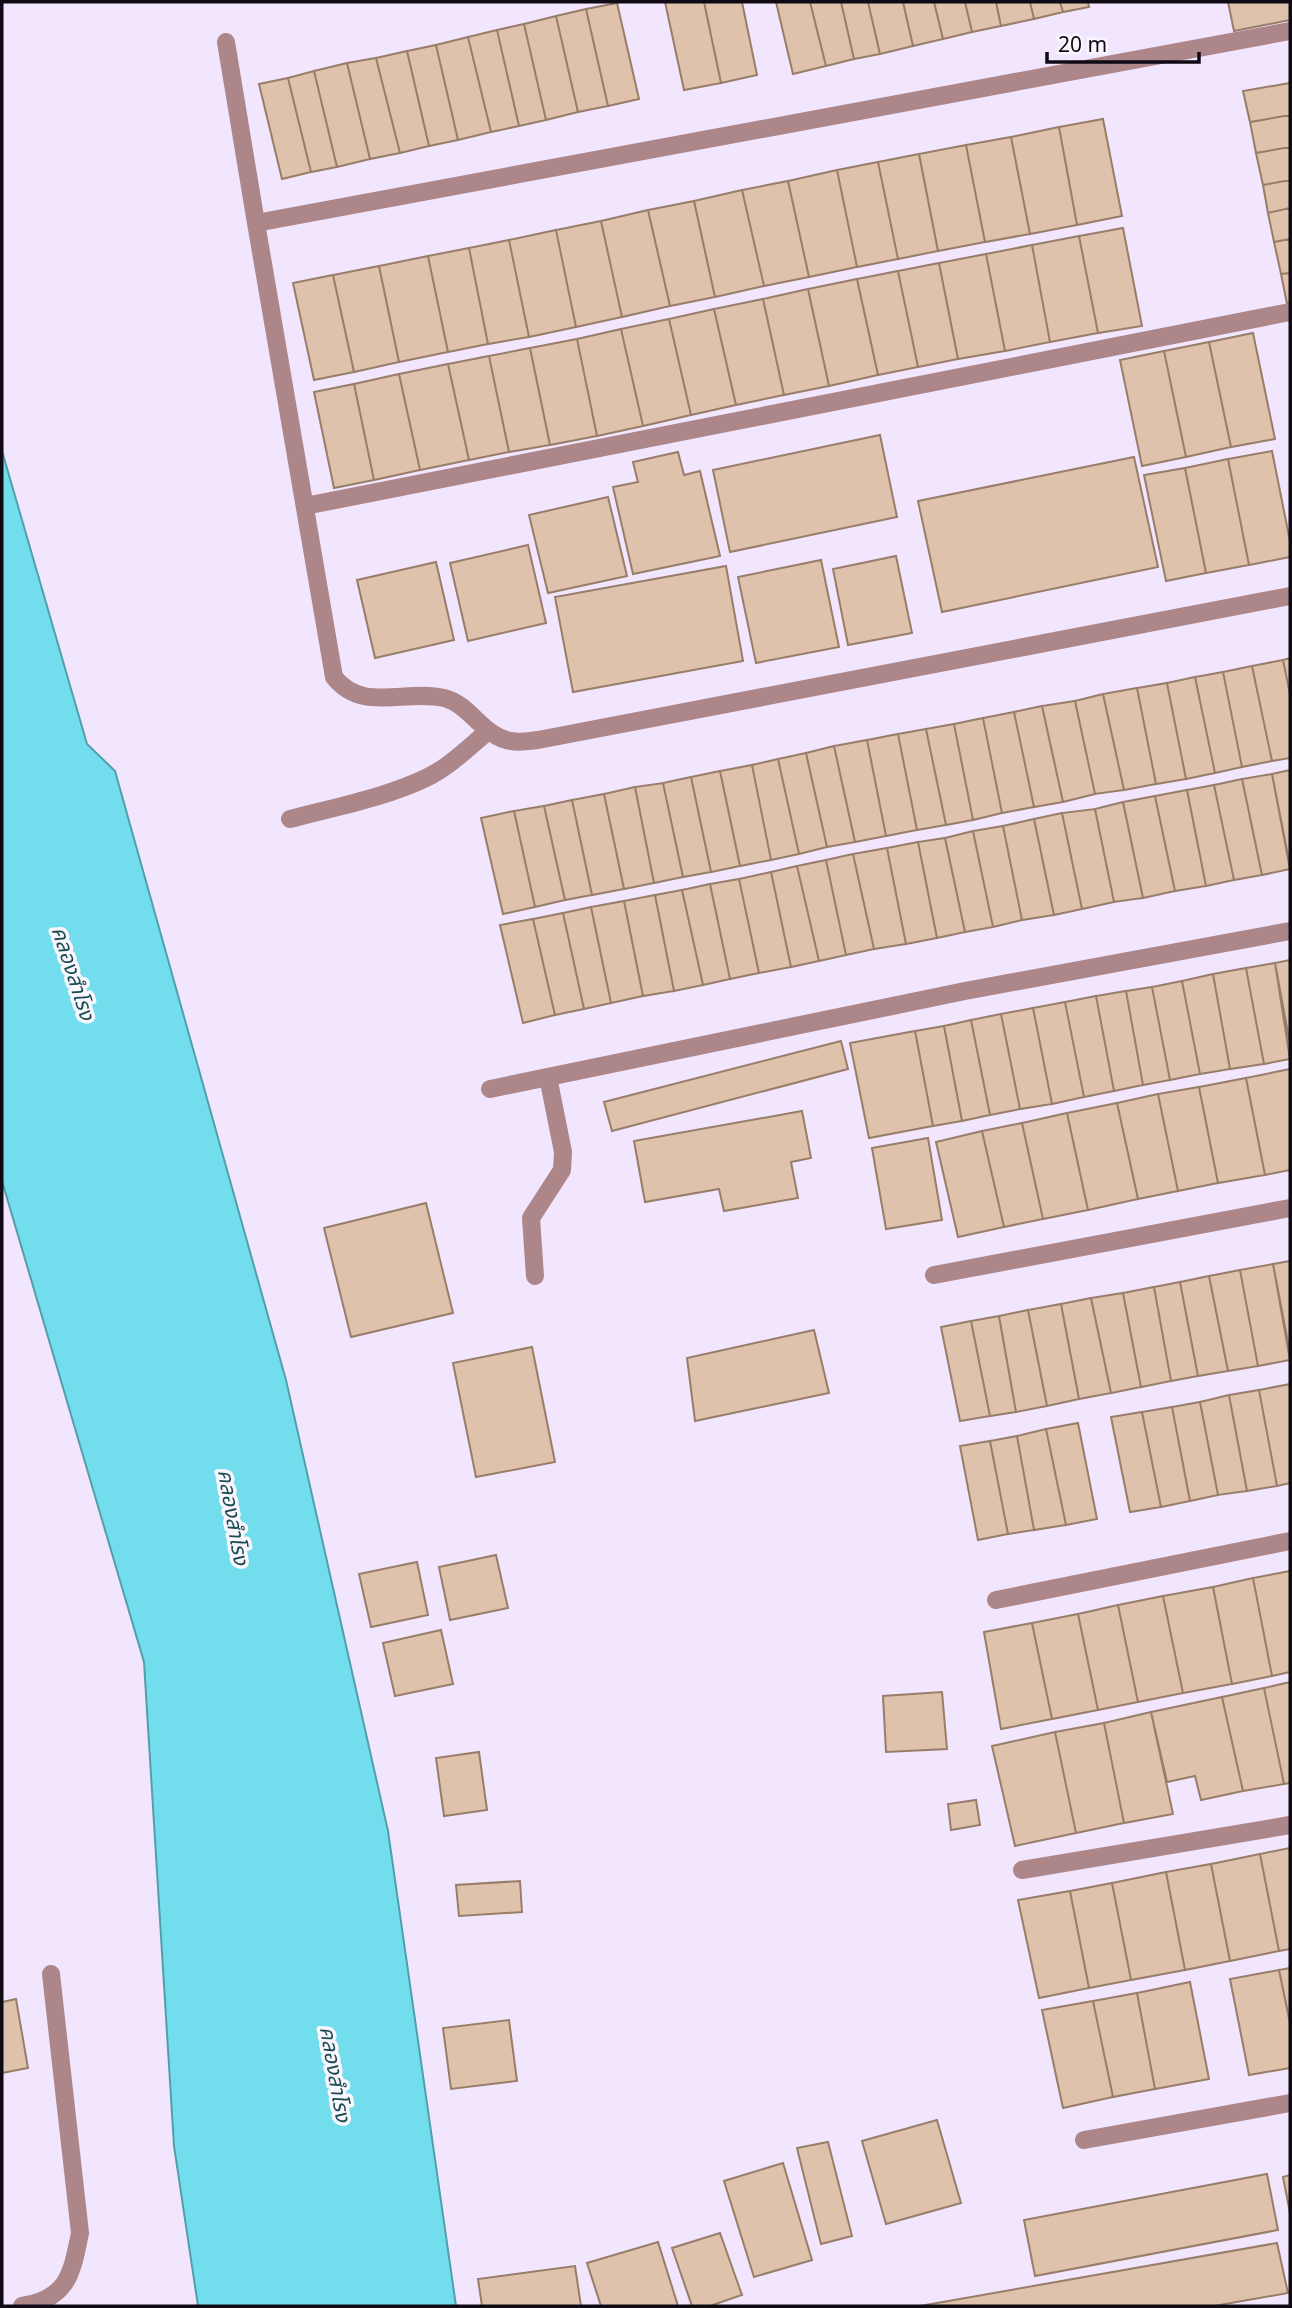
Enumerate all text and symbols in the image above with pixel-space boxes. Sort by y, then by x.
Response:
scale bar [1047,21,1199,65]
text: 20 m [1058,30,1107,58]
water label: คลองสำโรง [46,923,103,1025]
water label: คลองสำโรง [212,1467,256,1569]
water label: คลองสำโรง [314,2024,358,2126]

